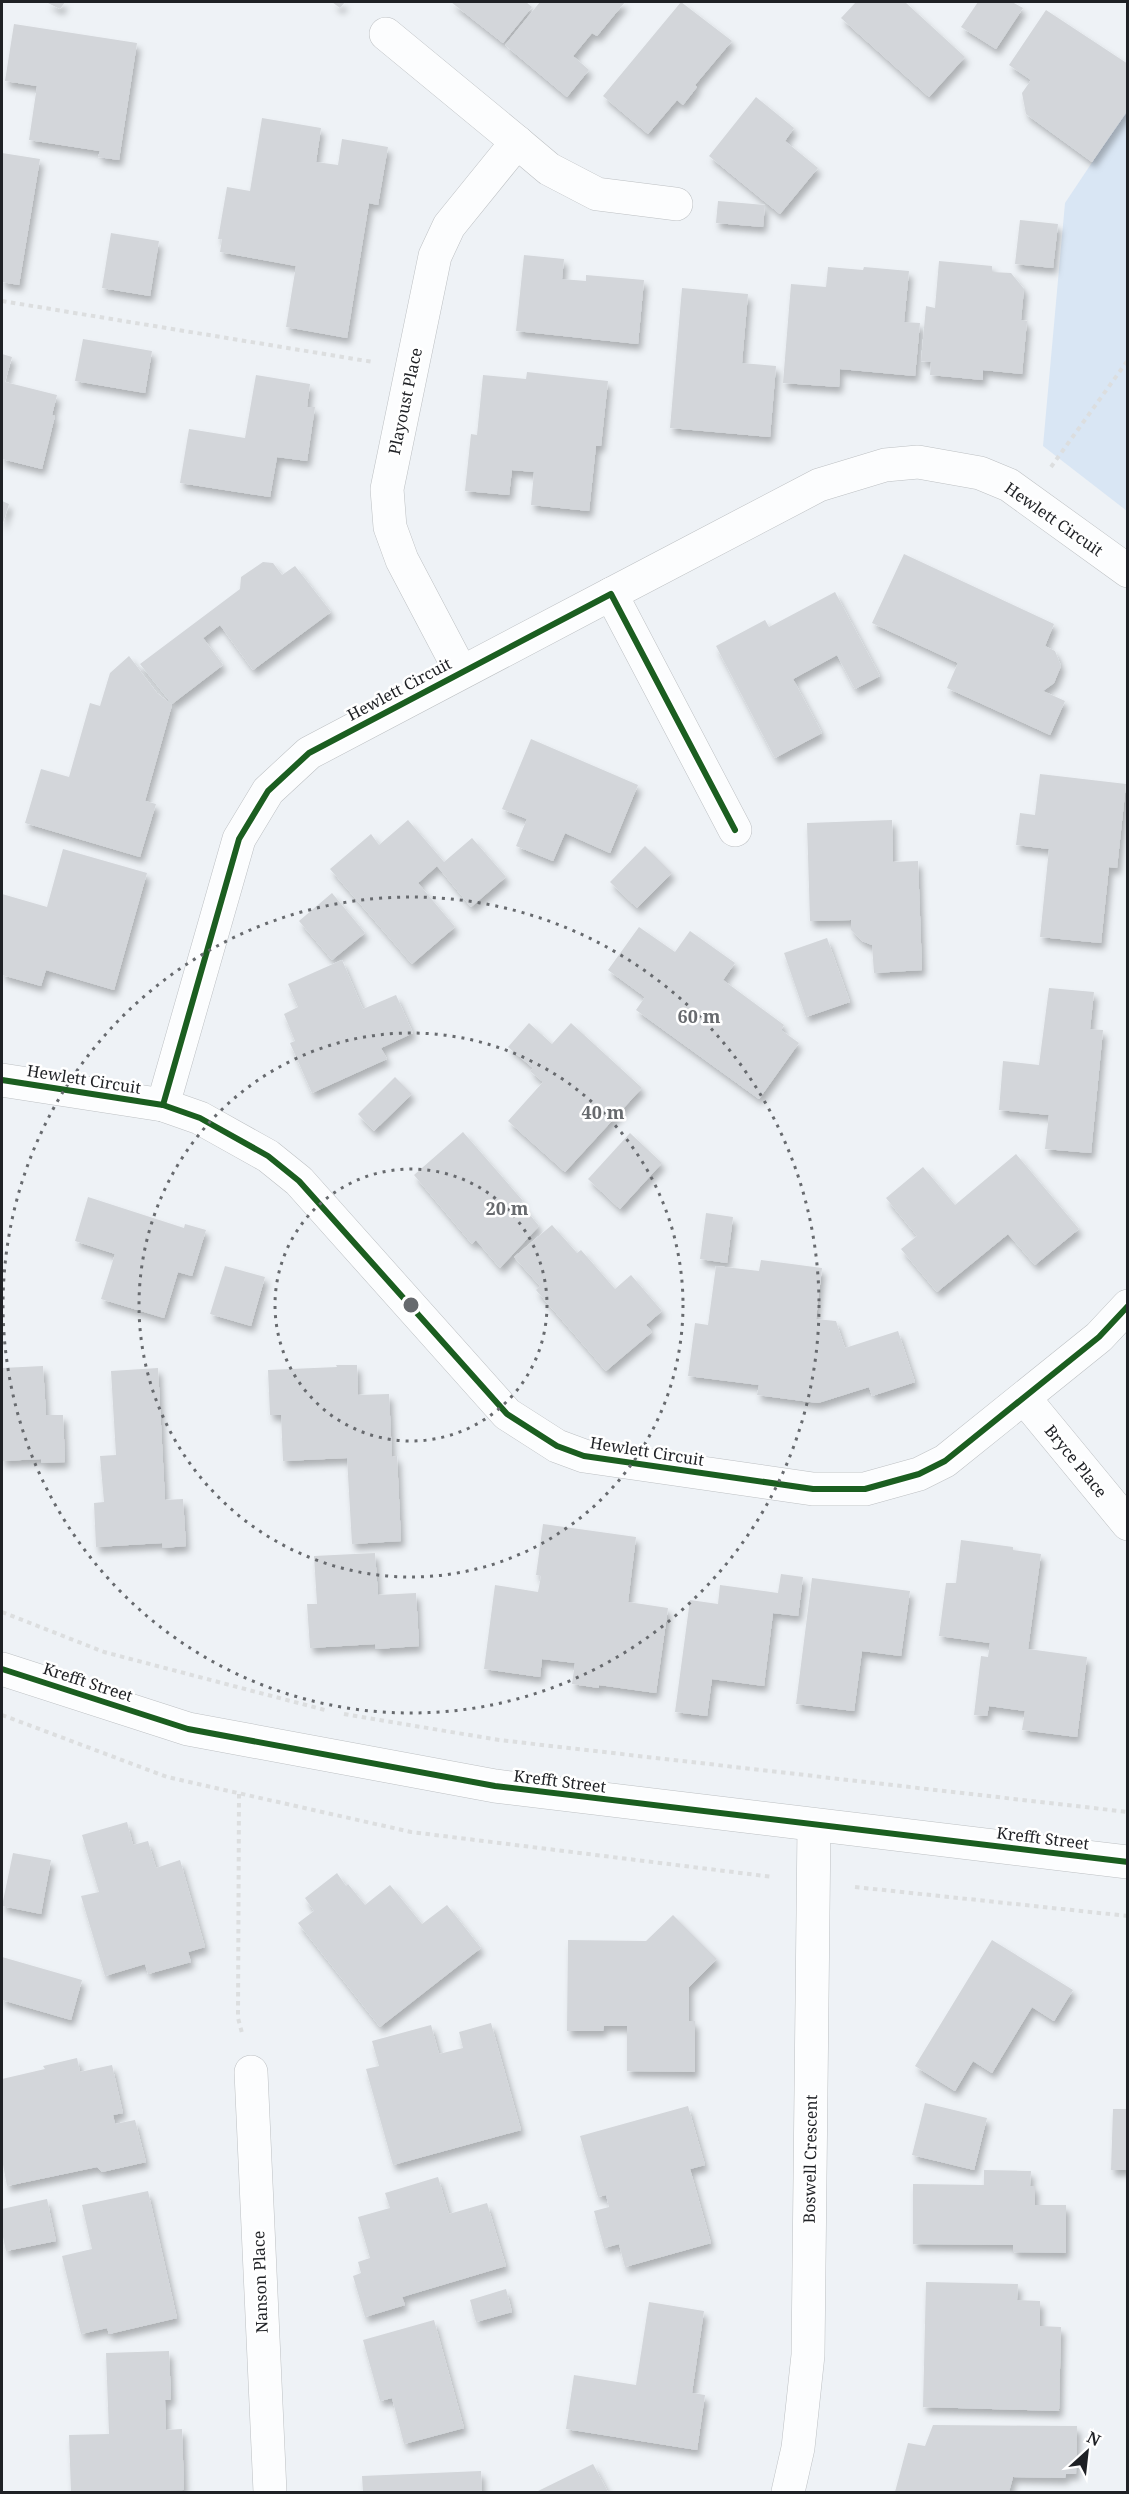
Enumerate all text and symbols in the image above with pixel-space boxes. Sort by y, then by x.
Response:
street label: Playoust Place [383,345,427,457]
street label: Hewlett Circuit [1000,477,1108,561]
street label: Hewlett Circuit [343,652,455,726]
text: 60 m [678,1004,721,1028]
street label: Hewlett Circuit [25,1059,143,1099]
text: 40 m [582,1100,625,1124]
text: 20 m [486,1196,529,1220]
centre of rings [401,1295,421,1315]
street label: Bryce Place [1040,1420,1112,1502]
street label: Hewlett Circuit [588,1431,706,1471]
street label: Krefft Street [40,1657,136,1707]
street label: Krefft Street [512,1764,608,1798]
street label: Krefft Street [995,1821,1091,1855]
street label: Boswell Crescent [798,2094,822,2224]
street label: Nanson Place [247,2230,273,2334]
north arrow [1057,2422,1117,2482]
text: N [1083,2426,1105,2451]

